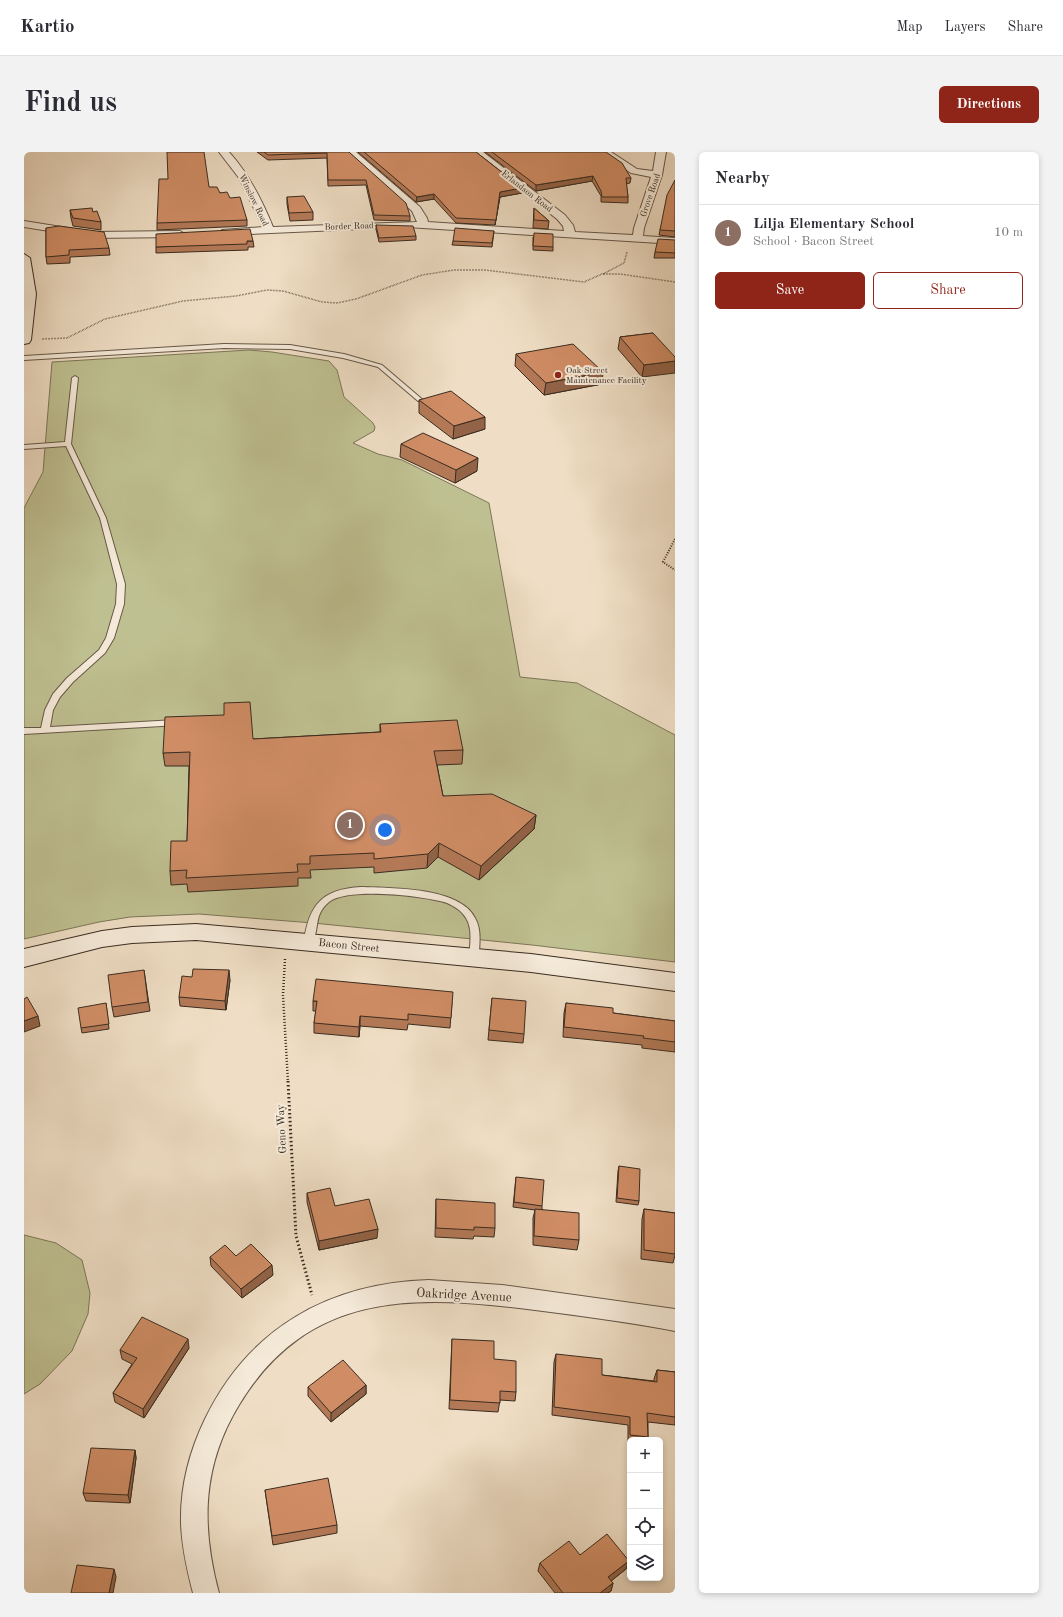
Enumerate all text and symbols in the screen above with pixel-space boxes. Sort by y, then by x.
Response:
text: Kartio [20,18,75,37]
text: Map [897,20,923,34]
text: Layers [945,20,986,34]
text: Share [1008,20,1043,34]
button: Directions [939,86,1039,123]
text: Find us [24,90,117,118]
street label: Erlandson Road [499,169,554,214]
text: Nearby [715,170,770,187]
street label: Grove Road [639,172,662,218]
street label: Winslow Road [237,173,270,228]
text: Lilja Elementary School [753,217,914,232]
street label: Border Road [324,221,374,232]
text: 1 [724,226,732,239]
text: 10 m [994,226,1023,239]
text: School · Bacon Street [753,235,874,248]
button: Save [715,272,865,309]
button: Share [873,272,1023,309]
place label: Oak Street Maintenance Facility [566,366,647,385]
marker: Oak Street Maintenance Facility [553,370,563,380]
pin: 1 [337,810,363,840]
your location [375,820,395,840]
street label: Bacon Street [318,938,380,955]
street label: Geno Way [276,1104,289,1154]
street label: Oakridge Avenue [416,1286,512,1304]
map controls [627,1437,663,1581]
button: + [627,1437,663,1473]
button: − [627,1473,663,1509]
button: locate [627,1509,663,1545]
button: layers [627,1545,663,1581]

